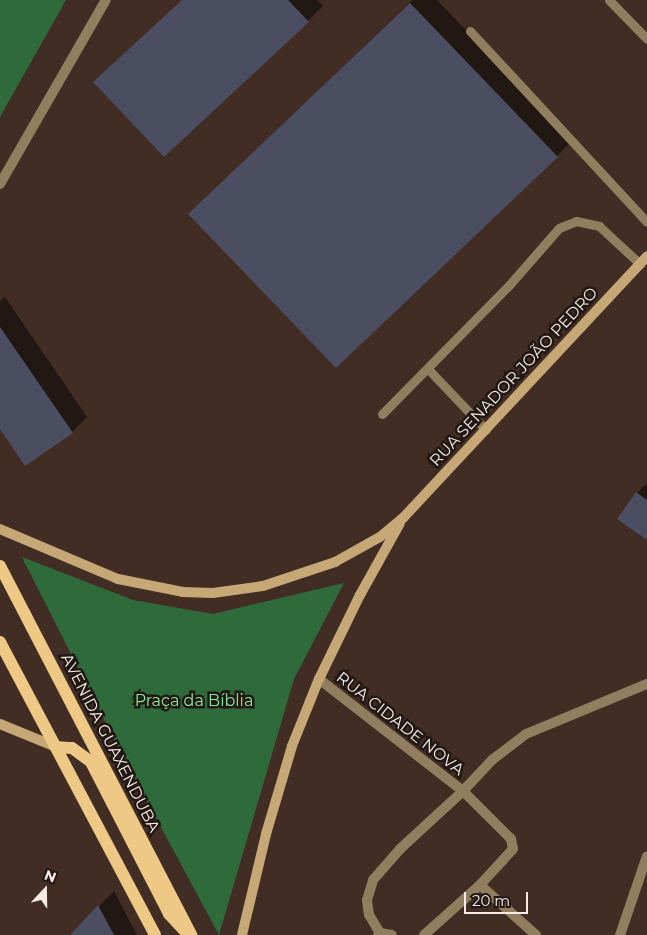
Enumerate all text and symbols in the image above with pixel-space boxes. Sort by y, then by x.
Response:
street label: RUA SENADOR JOÃO PEDRO [426,284,602,470]
street label: AVENIDA GUAXENDUBA [56,650,164,836]
street label: RUA CIDADE NOVA [332,668,468,780]
park label: Praça da Bíblia [135,691,253,711]
north arrow [20,865,70,915]
text: N [42,866,59,886]
scale bar [467,882,531,914]
text: 20 m [472,891,510,910]

